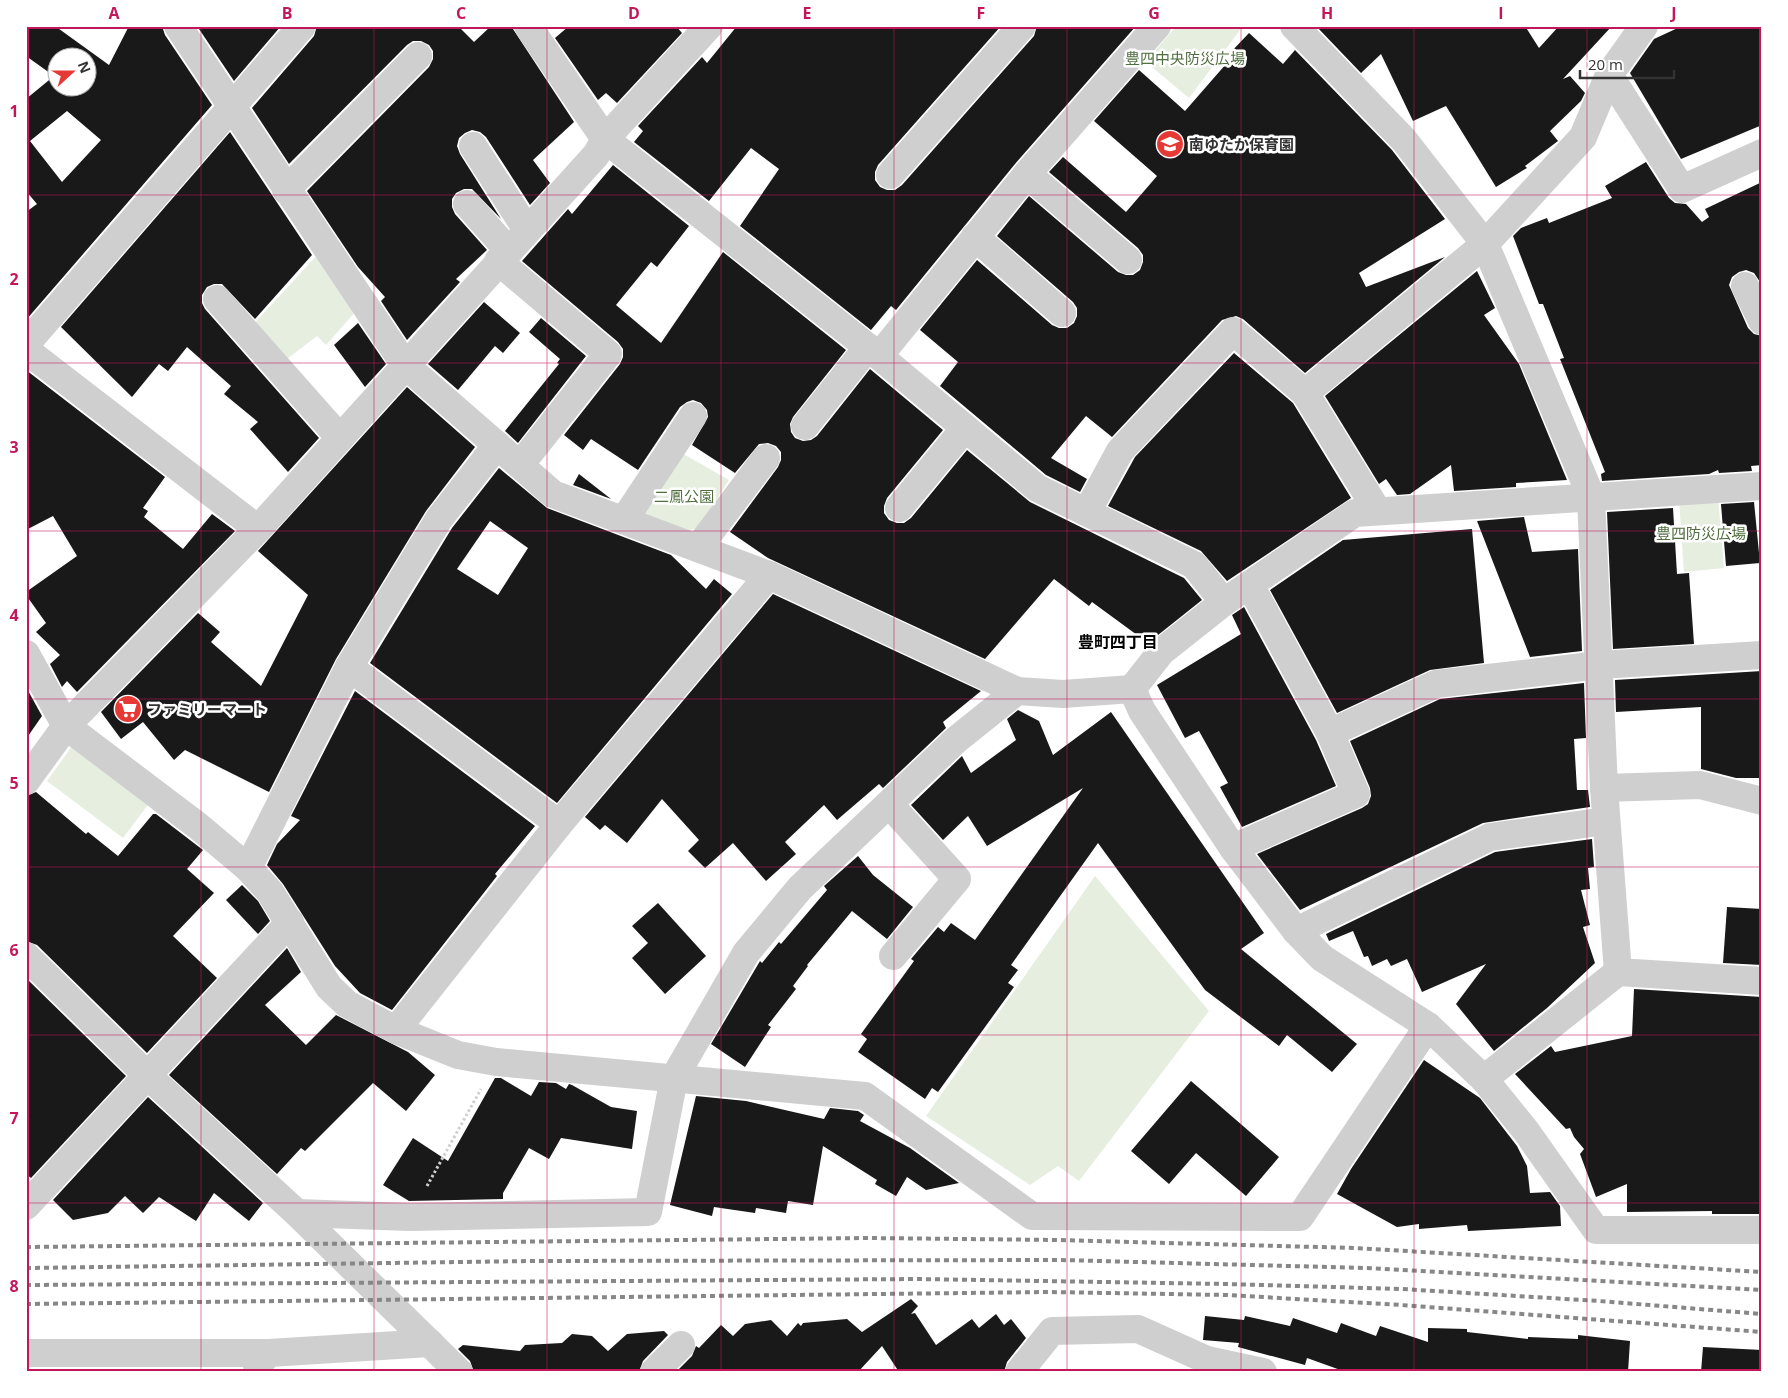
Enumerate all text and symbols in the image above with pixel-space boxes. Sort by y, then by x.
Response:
text: A [108,2,120,24]
text: B [282,2,292,24]
text: C [456,2,466,24]
text: D [628,2,640,24]
text: E [803,2,812,24]
text: F [977,2,985,24]
text: G [1148,2,1160,24]
text: H [1321,2,1333,24]
text: I [1498,2,1504,24]
text: J [1669,2,1677,24]
north arrow [48,48,98,98]
park label: 豊四中央防災広場 [1125,48,1245,68]
scale bar [1580,48,1674,80]
text: 20 m [1588,54,1623,74]
text: N [74,58,96,76]
text: 1 [9,100,19,122]
school or university icon: 南ゆたか保育園 [1155,129,1185,159]
place label: 南ゆたか保育園 [1189,134,1294,154]
text: 2 [9,268,19,290]
text: 3 [9,436,19,458]
park label: 二鳳公園 [654,486,714,506]
park label: 豊四防災広場 [1656,523,1746,543]
text: 4 [9,604,19,626]
district label: 豊町四丁目 [1078,631,1158,653]
supermarket icon: ファミリーマート [113,694,143,724]
place label: ファミリーマート [147,699,267,719]
text: 5 [9,772,19,794]
text: 6 [9,939,19,961]
text: 7 [9,1107,19,1129]
text: 8 [9,1275,19,1297]

